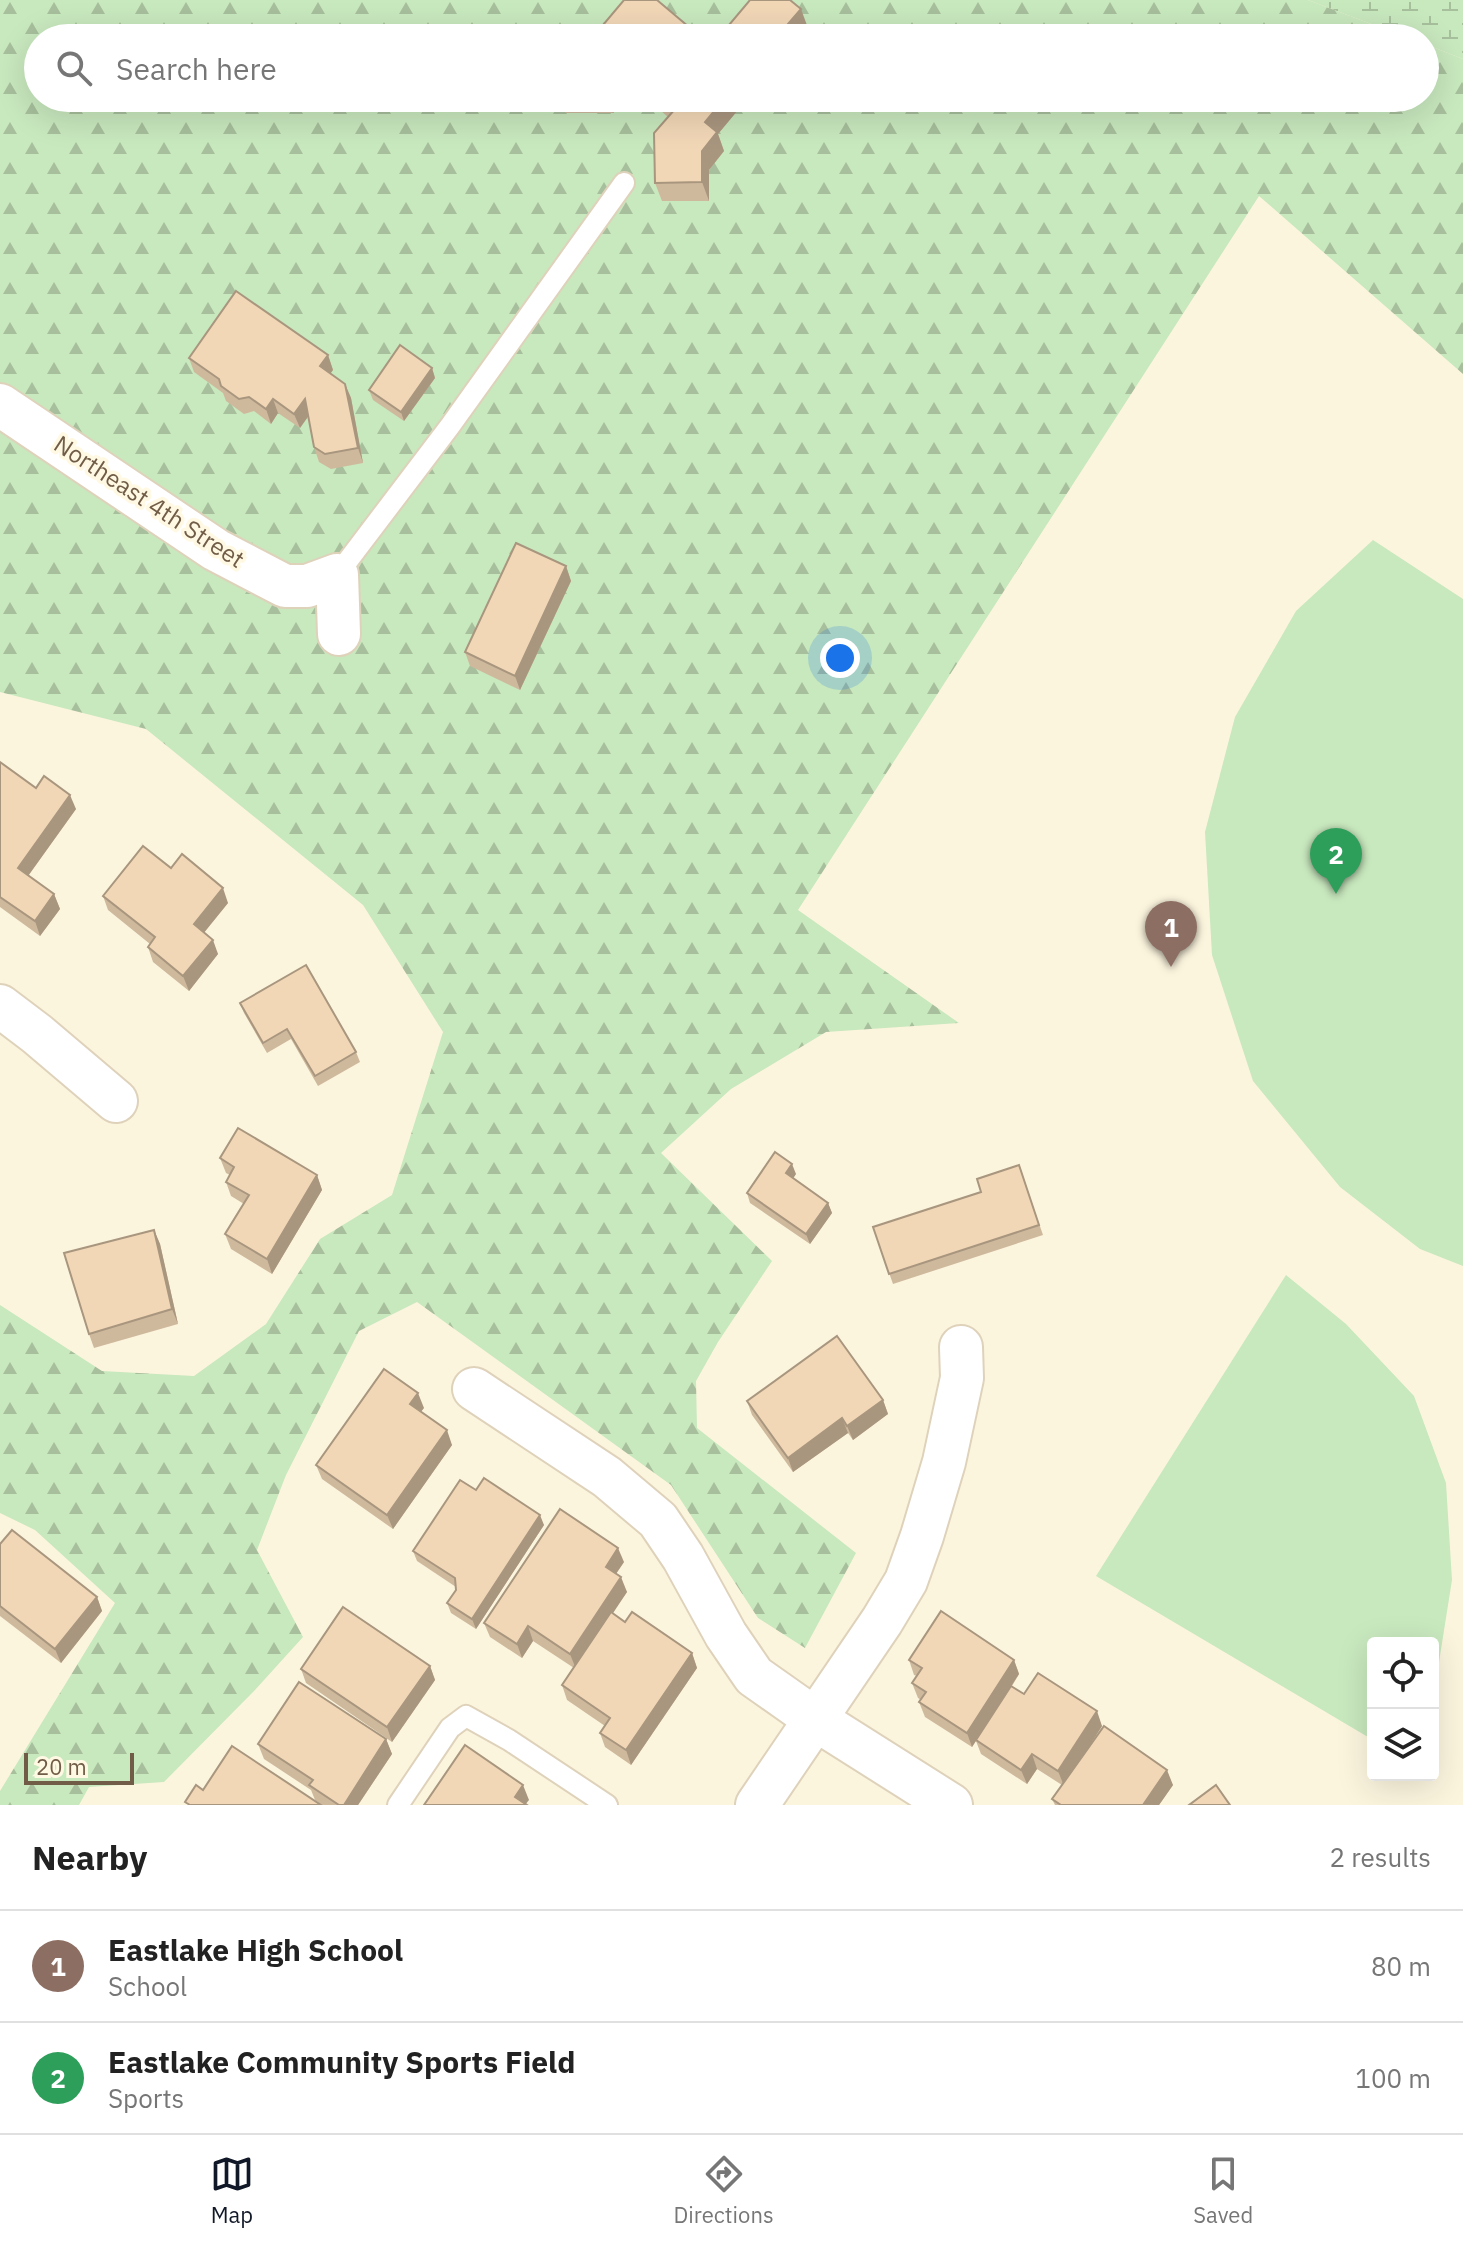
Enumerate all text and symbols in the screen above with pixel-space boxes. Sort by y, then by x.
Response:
search box [24,24,1439,112]
icon: search [52,46,96,90]
text: Search here [116,49,277,88]
street label: Northeast 4th Street [48,428,251,575]
your location [820,638,860,678]
pin: 2 [1310,828,1362,894]
pin: 1 [1145,901,1197,967]
map controls [1367,1637,1439,1781]
button: locate [1367,1637,1439,1709]
button: layers [1367,1709,1439,1781]
scale bar [24,1749,134,1785]
text: 20 m [36,1752,87,1781]
text: Nearby [32,1835,147,1879]
text: 2 results [1329,1840,1431,1874]
text: Eastlake High School [108,1930,403,1969]
text: 1 [50,1949,66,1983]
text: 80 m [1371,1949,1431,1983]
text: School [108,1969,187,2003]
text: Eastlake Community Sports Field [108,2042,575,2081]
text: 2 [50,2061,66,2095]
text: 100 m [1355,2061,1431,2095]
text: Sports [108,2081,184,2115]
tab: Map [210,2152,254,2229]
tab: Directions [674,2152,774,2229]
tab: Saved [1193,2152,1253,2229]

